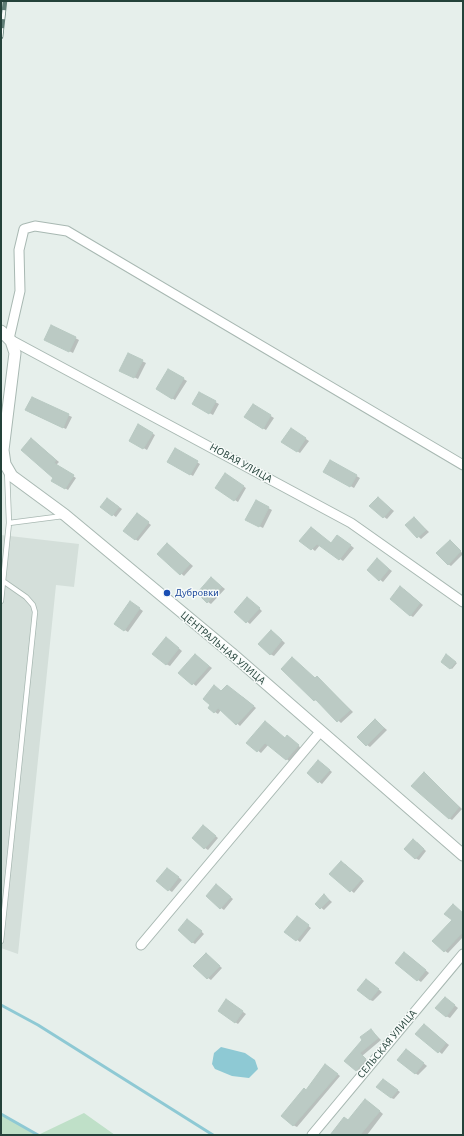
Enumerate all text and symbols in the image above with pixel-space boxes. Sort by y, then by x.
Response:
street label: НОВАЯ УЛИЦА [207,440,275,486]
place label: Дубровки [175,586,219,600]
marker: Дубровки [162,588,172,598]
street label: ЦЕНТРАЛЬНАЯ УЛИЦА [178,609,268,687]
street label: СЕЛЬСКАЯ УЛИЦА [354,1007,420,1081]

